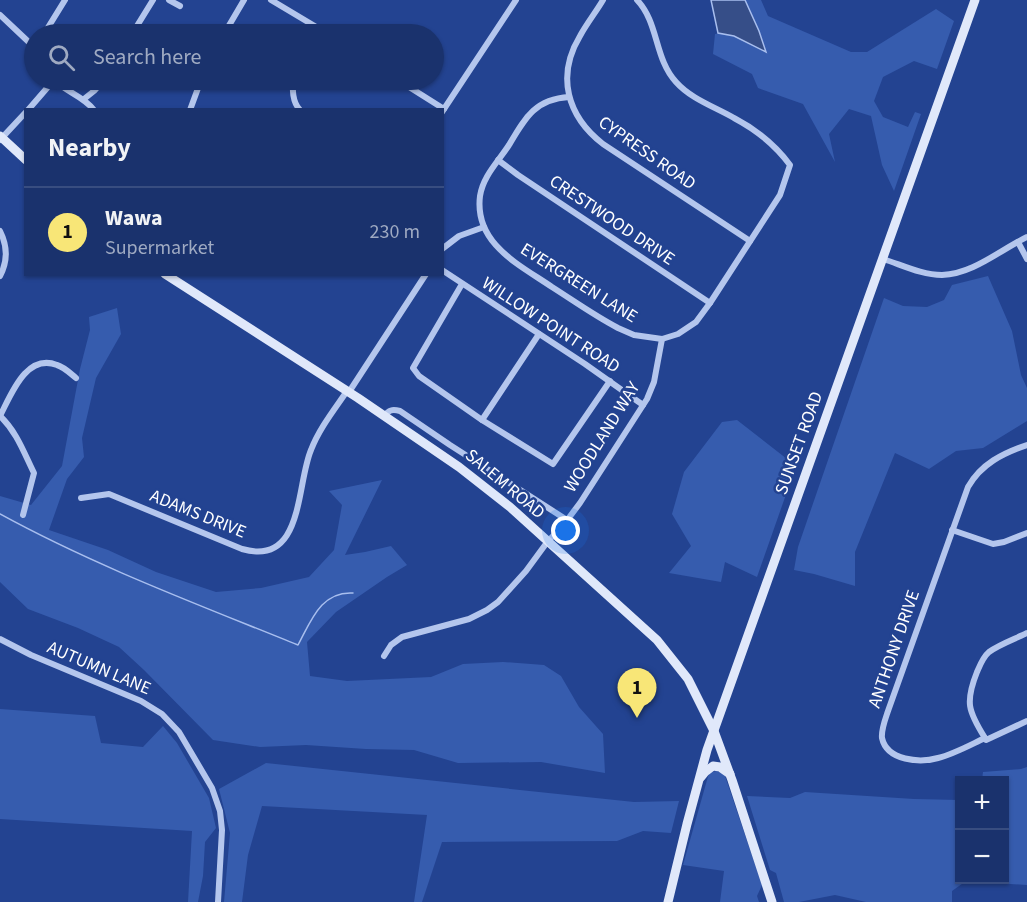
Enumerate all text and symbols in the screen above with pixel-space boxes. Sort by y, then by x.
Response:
search box [24,24,444,90]
icon: search [45,41,78,74]
text: Search here [93,41,201,73]
street label: CYPRESS ROAD [593,110,701,196]
text: Nearby [48,129,131,166]
street label: CRESTWOOD DRIVE [544,169,680,271]
text: Wawa [105,202,163,234]
text: 1 [62,218,73,246]
text: 230 m [370,218,420,246]
text: Supermarket [105,234,214,262]
street label: EVERGREEN LANE [516,237,642,329]
street label: WILLOW POINT ROAD [477,271,625,379]
street label: WOODLAND WAY [558,377,646,497]
street label: SUNSET ROAD [769,388,829,498]
street label: SALEM ROAD [460,443,550,525]
street label: ADAMS DRIVE [146,483,250,545]
your location [551,516,580,545]
street label: ANTHONY DRIVE [862,587,926,711]
street label: AUTUMN LANE [43,635,155,701]
pin: 1 [618,668,656,718]
map controls [955,776,1009,884]
button: + [955,776,1009,830]
button: − [955,830,1009,884]

